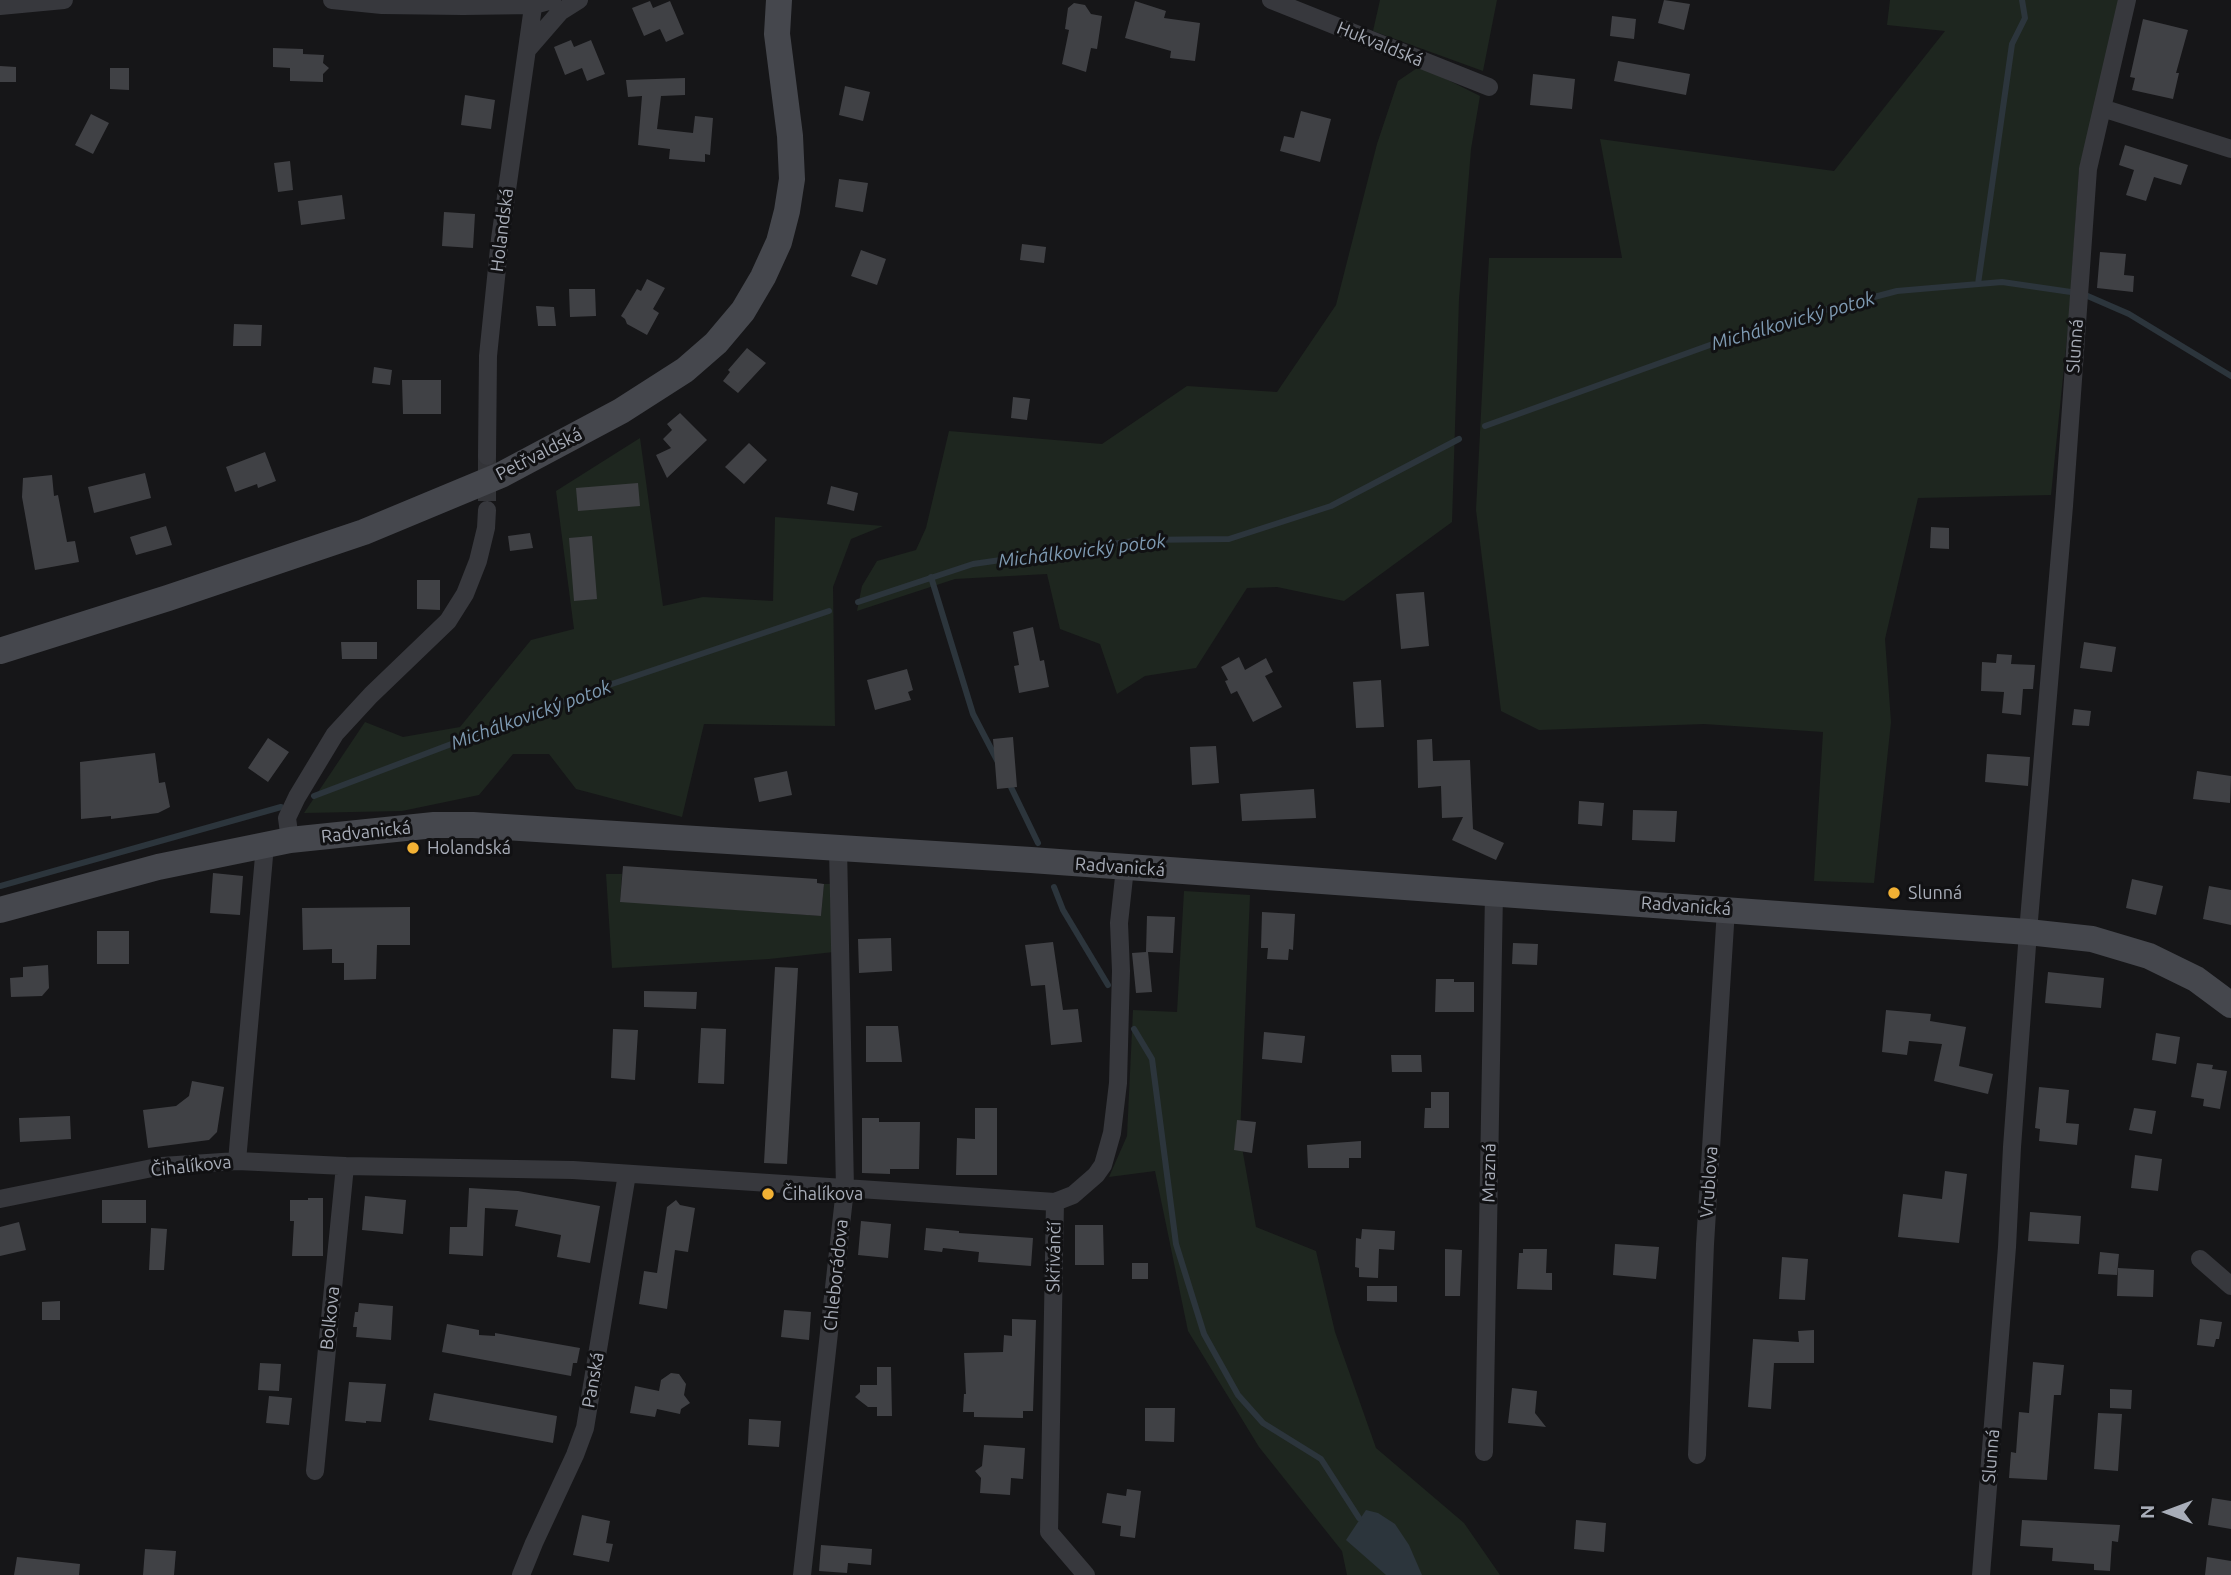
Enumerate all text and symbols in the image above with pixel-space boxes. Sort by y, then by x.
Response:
street label: Hukvaldská [1334,17,1426,71]
street label: Holandská [486,187,518,273]
water label: Michálkovický potok [1709,287,1877,355]
street label: Slunná [2062,318,2088,374]
street label: Petřvaldská [492,423,586,485]
water label: Michálkovický potok [997,529,1167,573]
water label: Michálkovický potok [448,675,614,755]
street label: Radvanická [320,817,412,847]
place label: Holandská [427,837,511,859]
marker: Holandská [405,840,421,856]
street label: Radvanická [1074,853,1166,881]
place label: Slunná [1908,882,1962,904]
marker: Slunná [1886,885,1902,901]
street label: Radvanická [1640,892,1732,920]
street label: Mrazná [1478,1143,1500,1203]
street label: Vrublova [1696,1145,1722,1219]
street label: Čihalíkova [149,1151,233,1181]
place label: Čihalíkova [782,1183,863,1205]
marker: Čihalíkova [760,1186,776,1202]
street label: Chleborádova [819,1218,853,1332]
street label: Skřivánčí [1043,1221,1065,1293]
street label: Bolkova [316,1285,344,1351]
street label: Panská [577,1350,609,1410]
street label: Slunná [1978,1428,2004,1484]
north arrow [2133,1477,2203,1547]
text: N [2136,1505,2158,1519]

